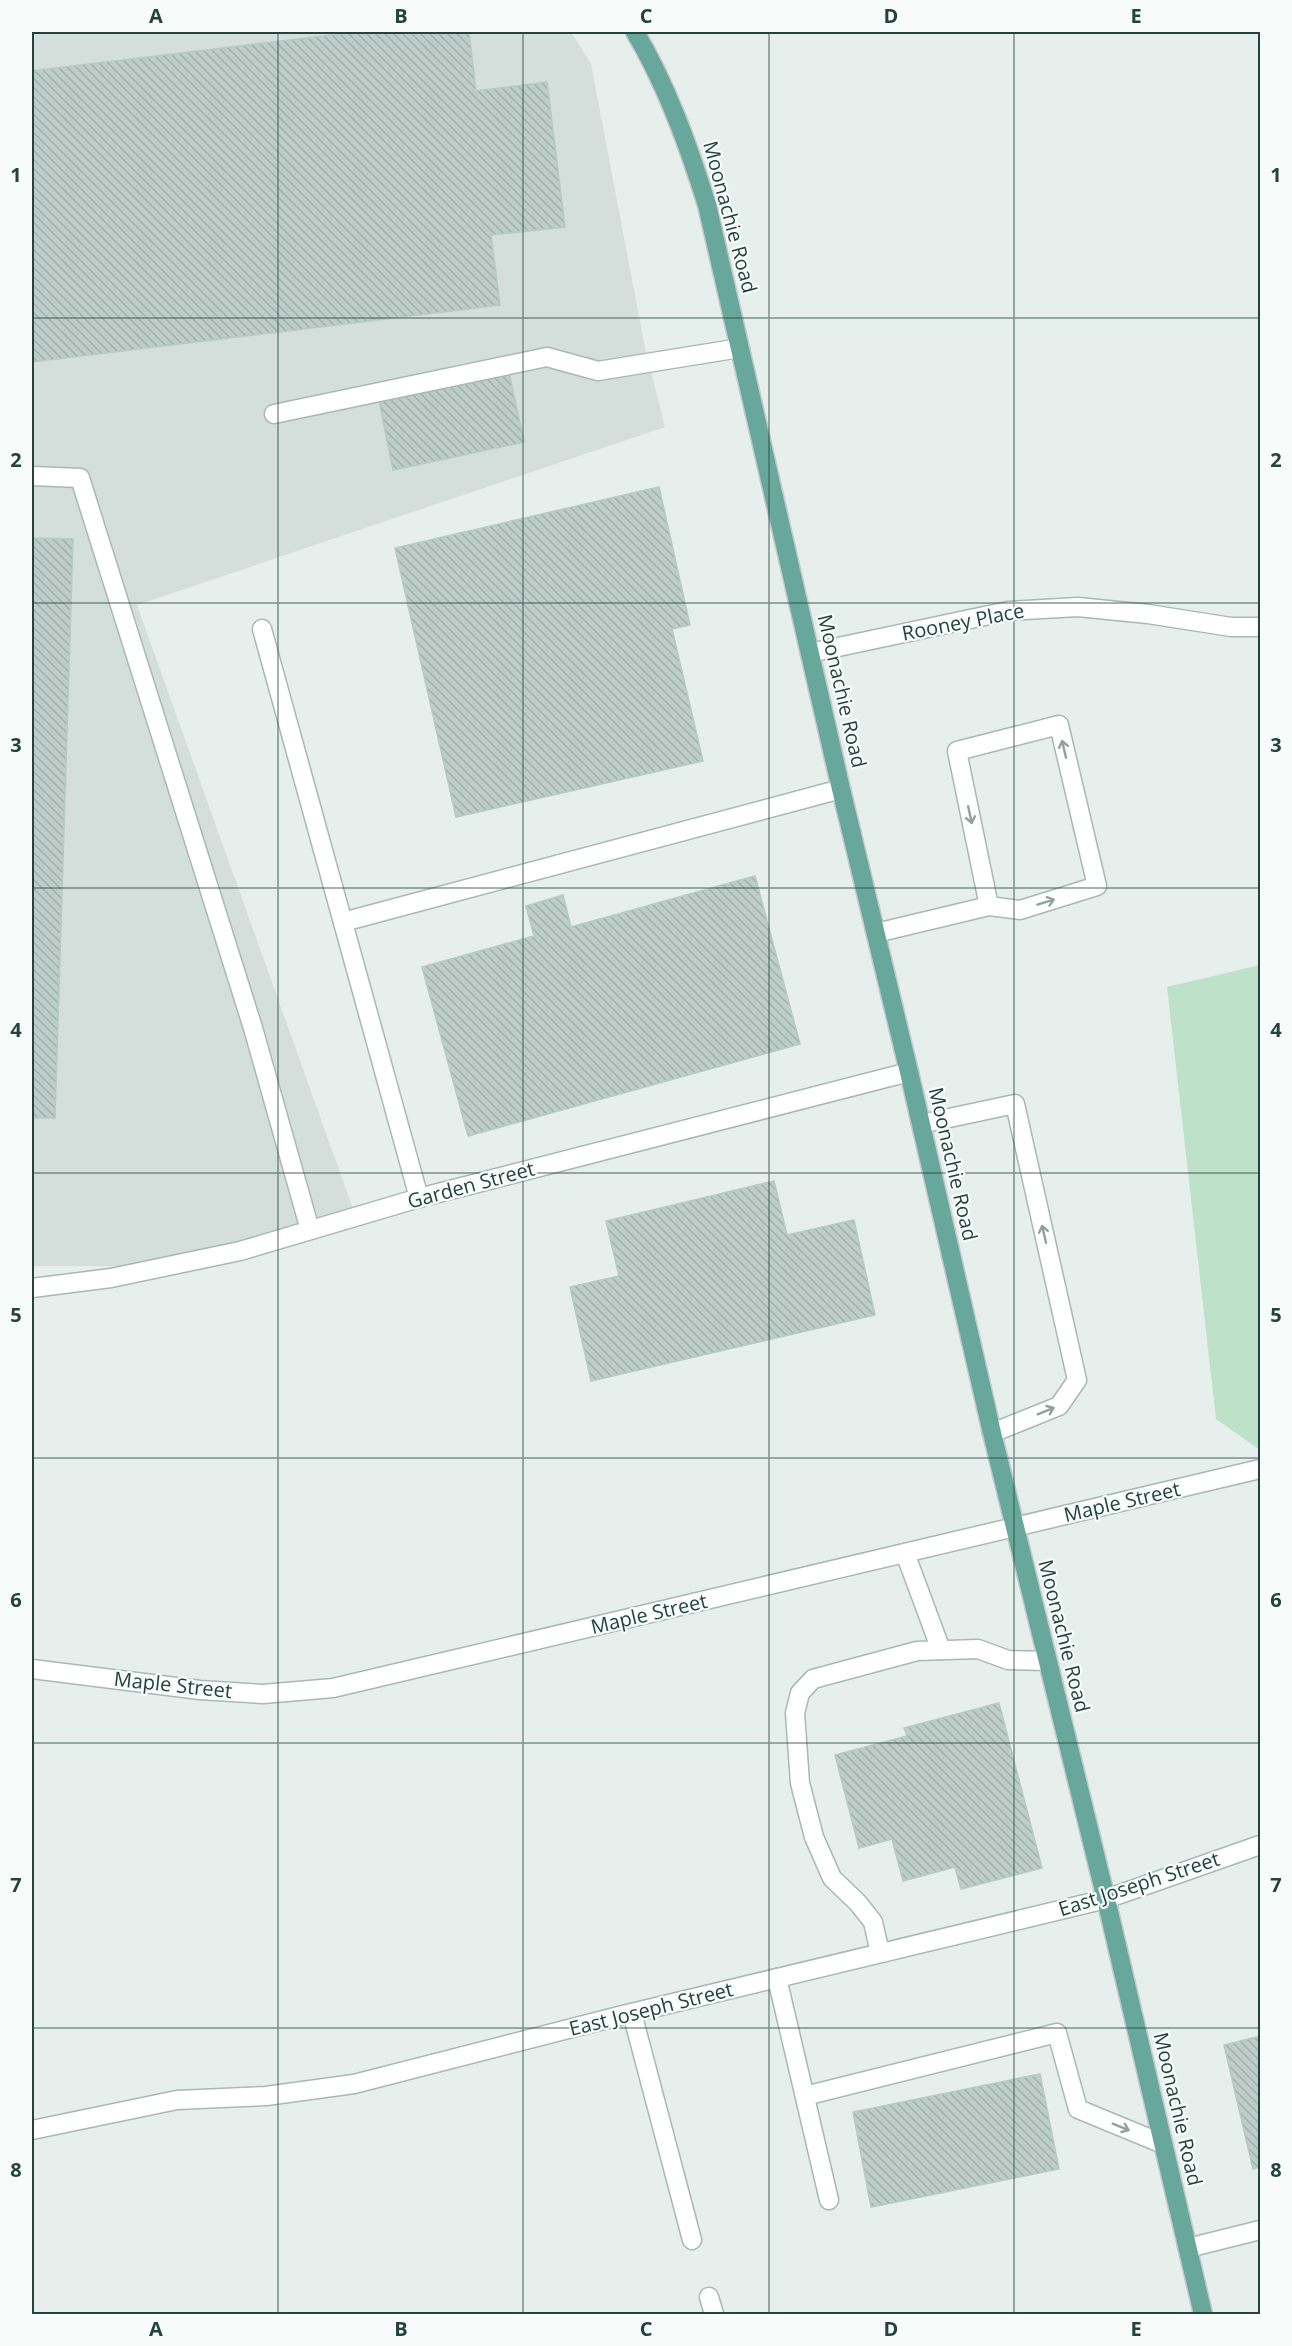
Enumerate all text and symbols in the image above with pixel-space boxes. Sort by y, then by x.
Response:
text: A [149,2,163,29]
text: B [394,2,408,29]
text: C [640,2,653,29]
text: D [884,2,898,29]
text: E [1130,2,1142,29]
street label: Moonachie Road [697,138,764,296]
text: 1 [10,161,22,188]
text: 1 [1270,161,1282,188]
text: 2 [10,446,22,473]
text: 2 [1270,446,1282,473]
street label: Rooney Place [899,596,1026,647]
street label: Moonachie Road [812,612,873,770]
text: 3 [10,731,22,758]
text: 3 [1270,731,1282,758]
one-way arrow [1058,740,1070,759]
one-way arrow [965,805,976,824]
one-way arrow [1036,896,1055,907]
text: 4 [10,1016,22,1043]
text: 4 [1270,1016,1282,1043]
street label: Moonachie Road [923,1085,984,1243]
street label: Garden Street [404,1155,537,1214]
one-way arrow [1038,1225,1049,1244]
text: 5 [10,1301,22,1328]
text: 5 [1270,1301,1282,1328]
one-way arrow [1037,1405,1055,1416]
street label: Maple Street [1061,1475,1183,1528]
street label: Moonachie Road [1032,1557,1097,1715]
text: 6 [10,1586,22,1613]
text: 6 [1270,1586,1282,1613]
street label: Maple Street [588,1587,710,1640]
street label: Maple Street [113,1665,233,1704]
street label: East Joseph Street [1055,1845,1223,1922]
text: 7 [10,1871,22,1898]
text: 7 [1270,1871,1282,1898]
street label: East Joseph Street [566,1975,736,2042]
street label: Moonachie Road [1148,2030,1209,2188]
one-way arrow [1111,2122,1129,2133]
text: 8 [10,2156,22,2183]
text: 8 [1270,2156,1282,2183]
text: A [149,2315,163,2342]
text: B [394,2315,408,2342]
text: C [640,2315,653,2342]
text: D [884,2315,898,2342]
text: E [1130,2315,1142,2342]

